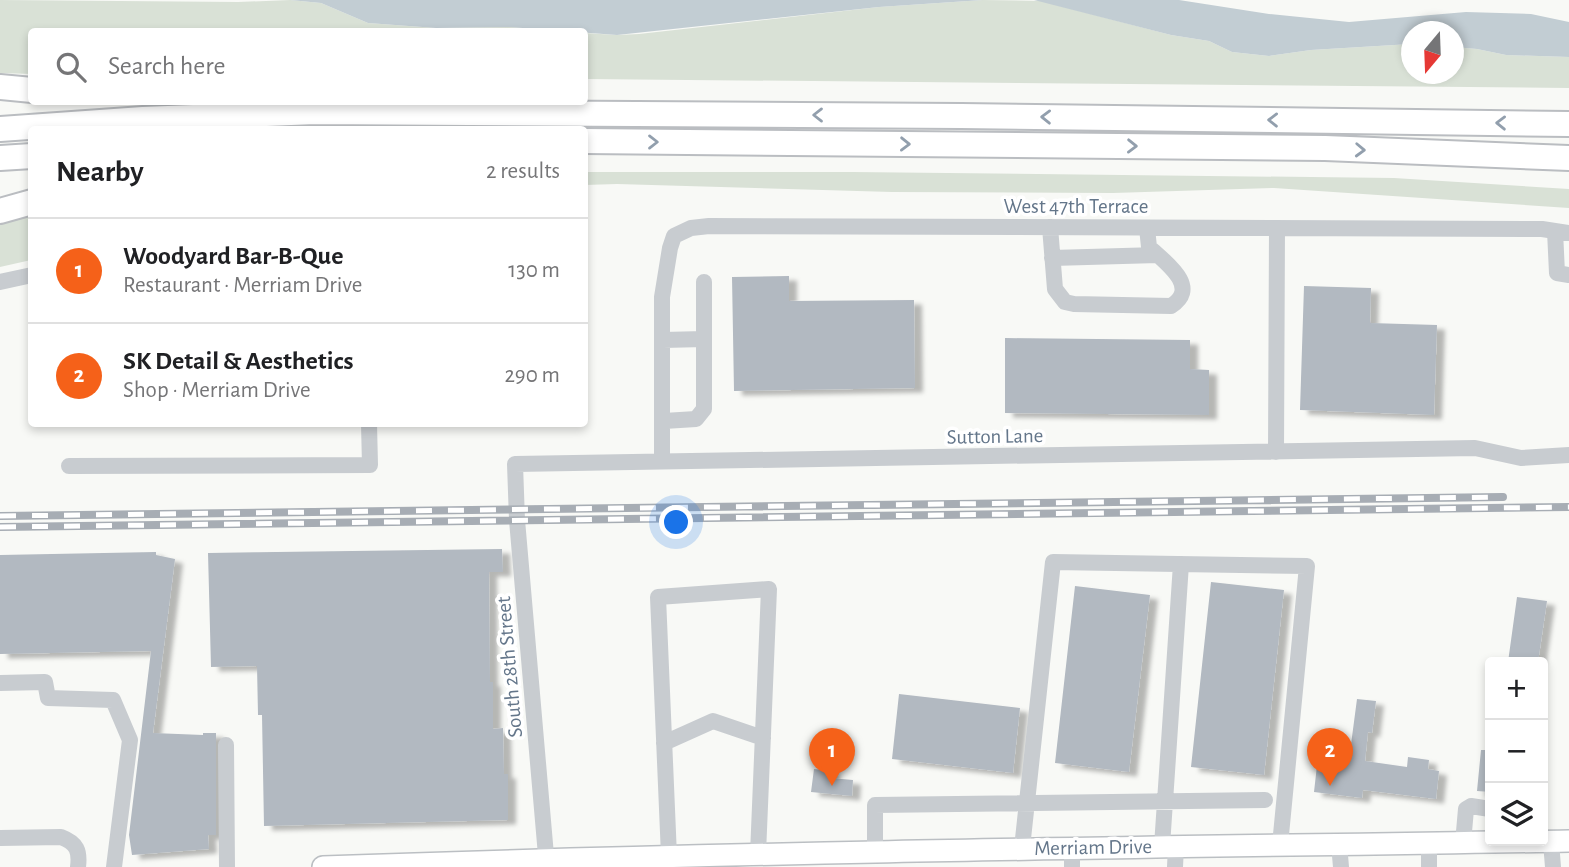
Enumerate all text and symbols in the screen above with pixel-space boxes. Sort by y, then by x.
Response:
north arrow [1401,21,1464,84]
search box [28,28,588,105]
icon: search [52,48,90,86]
text: Search here [108,53,226,79]
one-way arrow [813,107,823,123]
one-way arrow [1040,109,1051,125]
one-way arrow [1268,112,1278,128]
one-way arrow [1495,115,1506,131]
one-way arrow [648,134,658,150]
one-way arrow [900,136,910,152]
one-way arrow [1127,139,1138,154]
one-way arrow [1354,142,1365,157]
text: Nearby [56,157,144,187]
text: 2 results [486,160,560,183]
street label: West 47th Terrace [1004,196,1148,217]
text: Woodyard Bar-B-Que [123,243,343,269]
text: 1 [75,259,83,282]
text: 130 m [508,259,560,282]
text: Restaurant · Merriam Drive [123,274,362,297]
text: SK Detail & Aesthetics [123,348,353,374]
text: 2 [74,364,84,387]
text: 290 m [504,364,560,387]
text: Shop · Merriam Drive [123,379,311,402]
street label: Sutton Lane [946,425,1044,448]
your location [659,505,693,539]
street label: South 28th Street [493,595,526,738]
map controls [1485,657,1548,846]
button: + [1485,657,1548,720]
button: − [1485,720,1548,783]
pin: 1 [809,728,855,786]
pin: 2 [1307,728,1353,786]
button: layers [1485,783,1548,846]
street label: Merriam Drive [1034,836,1152,859]

